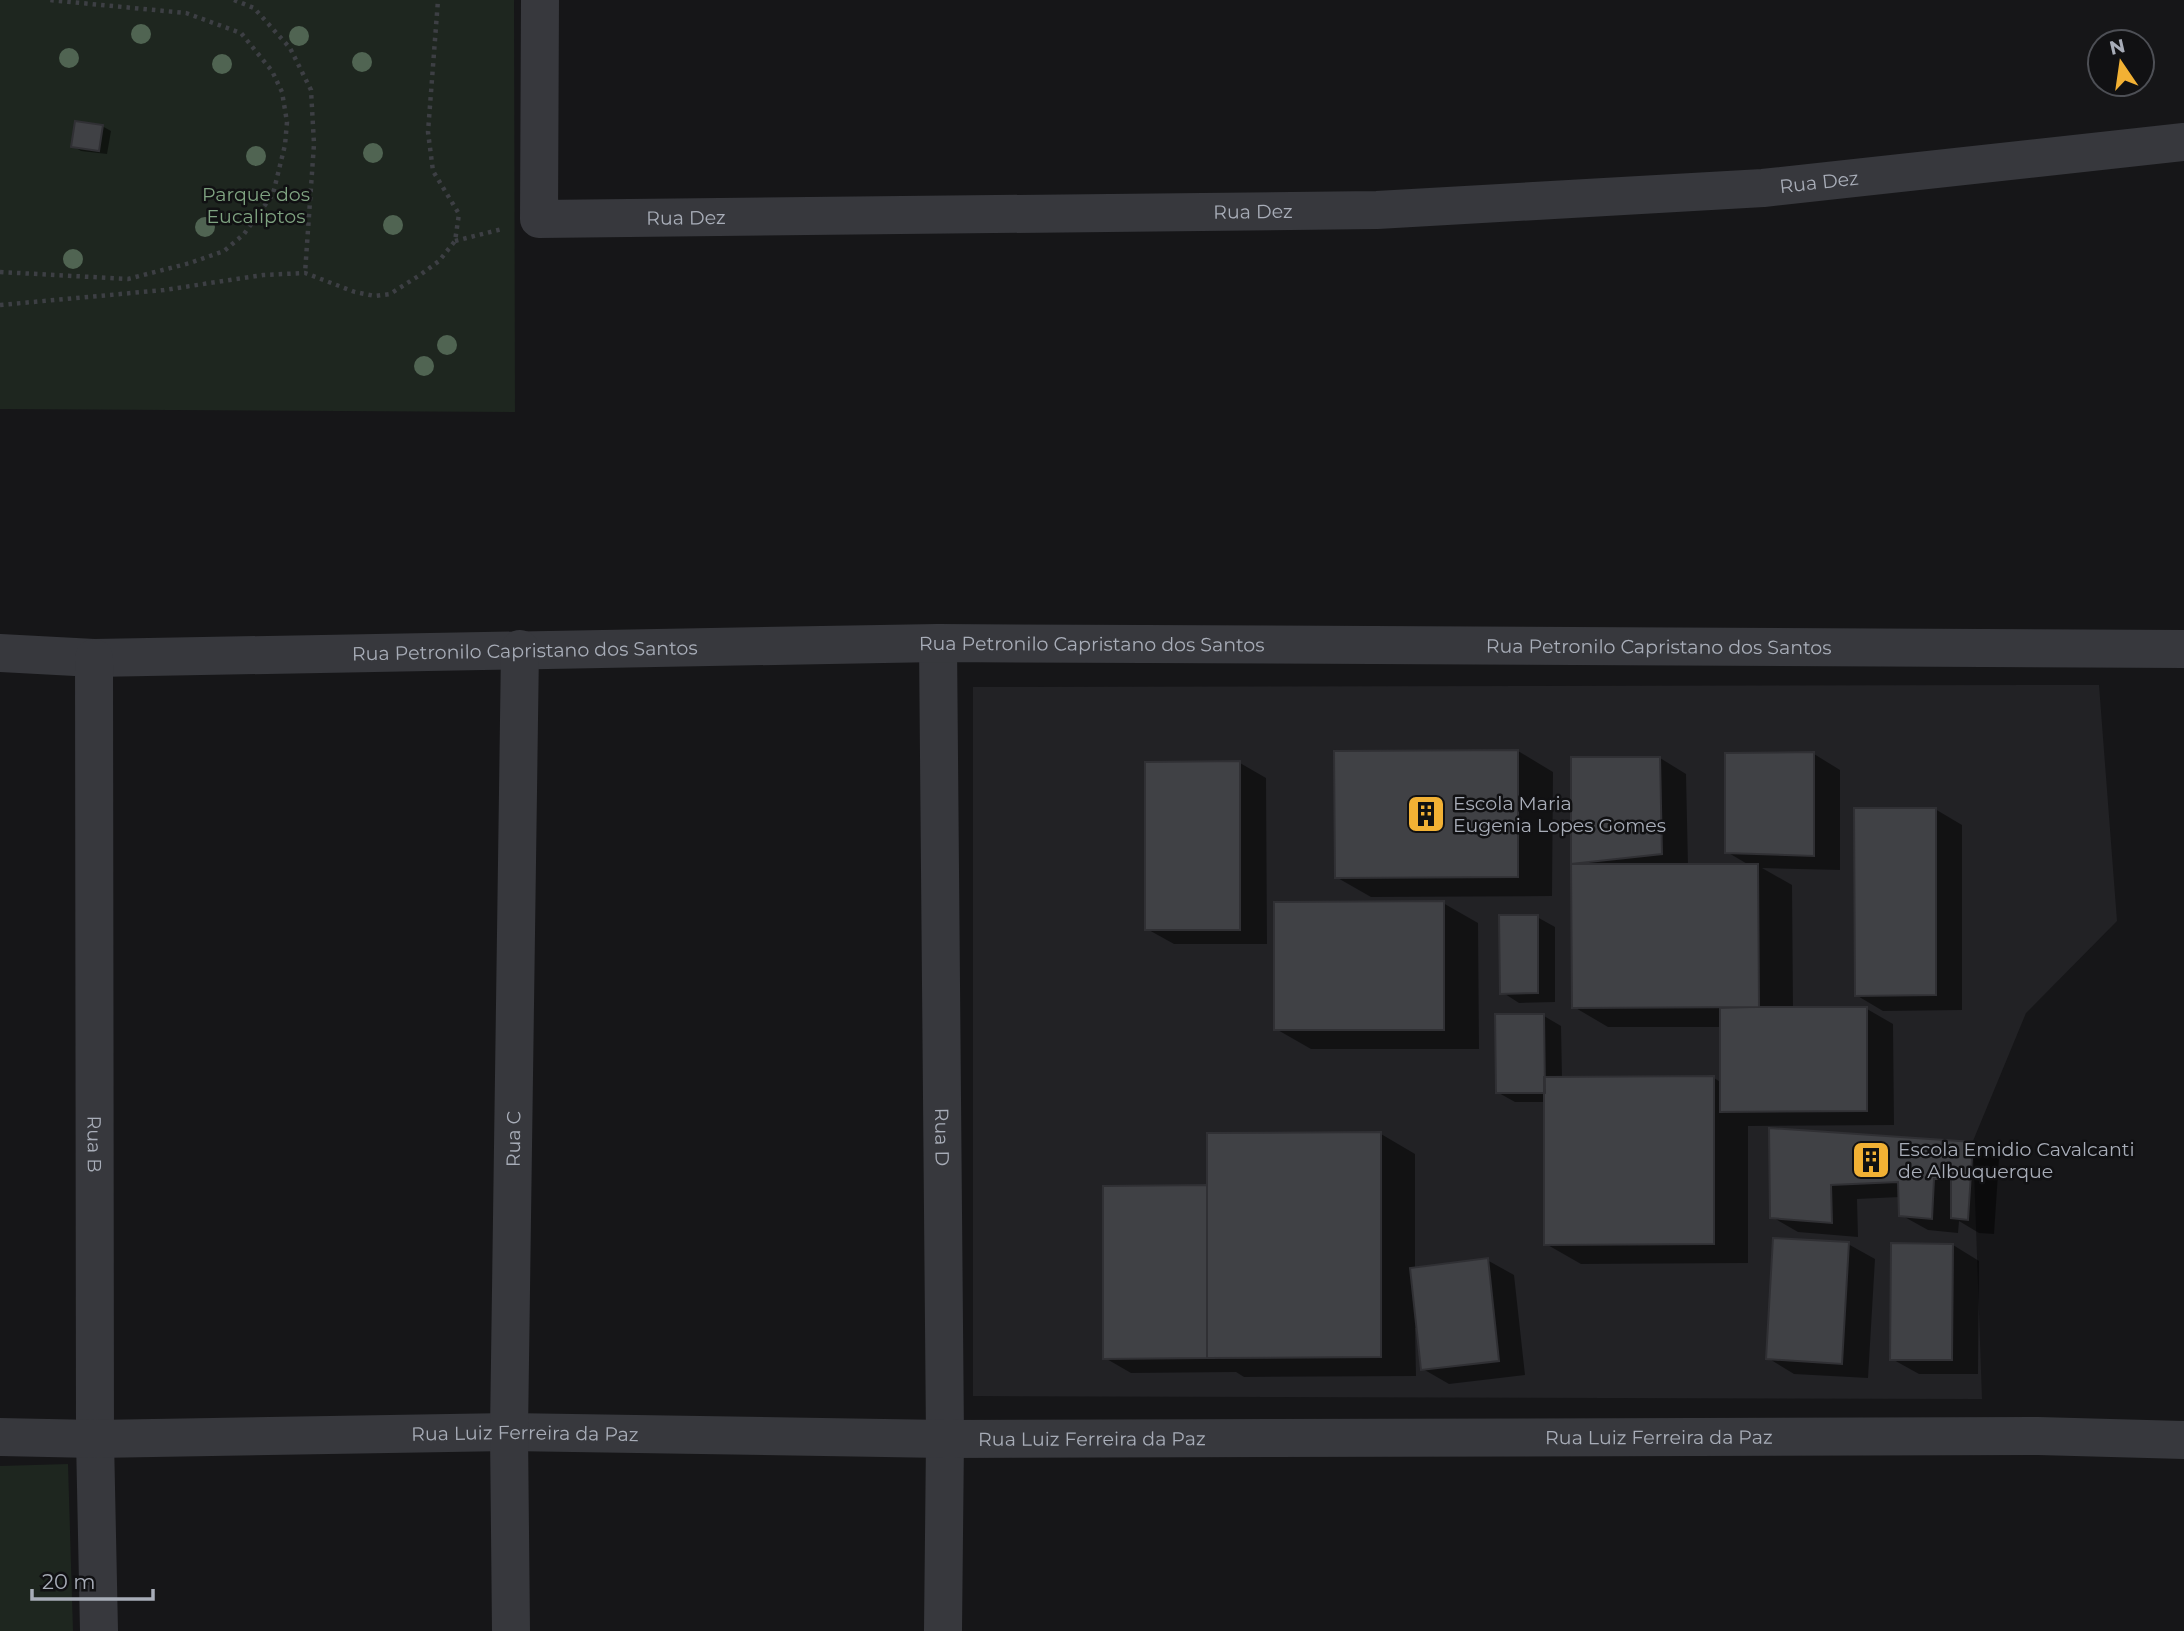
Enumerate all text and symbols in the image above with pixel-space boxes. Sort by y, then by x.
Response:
north arrow [2086,28,2156,98]
text: N [2107,34,2127,60]
street label: Rua Dez [1778,166,1860,198]
park label: Parque dos Eucaliptos [202,183,310,228]
street label: Rua Dez [1213,199,1293,223]
street label: Rua Dez [646,205,726,229]
street label: Rua Petronilo Capristano dos Santos [919,631,1265,656]
street label: Rua Petronilo Capristano dos Santos [1486,634,1832,659]
street label: Rua Petronilo Capristano dos Santos [352,636,698,665]
place label: Escola Maria Eugenia Lopes Gomes [1453,792,1666,837]
building icon: Escola Maria Eugenia Lopes Gomes [1405,793,1447,835]
street label: Rua D [931,1108,954,1166]
street label: Rua C [501,1111,525,1167]
street label: Rua B [83,1115,106,1173]
place label: Escola Emidio Cavalcanti de Albuquerque [1898,1138,2135,1183]
building icon: Escola Emidio Cavalcanti de Albuquerque [1850,1139,1892,1181]
street label: Rua Luiz Ferreira da Paz [411,1420,639,1446]
street label: Rua Luiz Ferreira da Paz [1545,1425,1773,1449]
street label: Rua Luiz Ferreira da Paz [978,1427,1206,1450]
scale bar [32,1558,152,1602]
text: 20 m [42,1569,96,1594]

